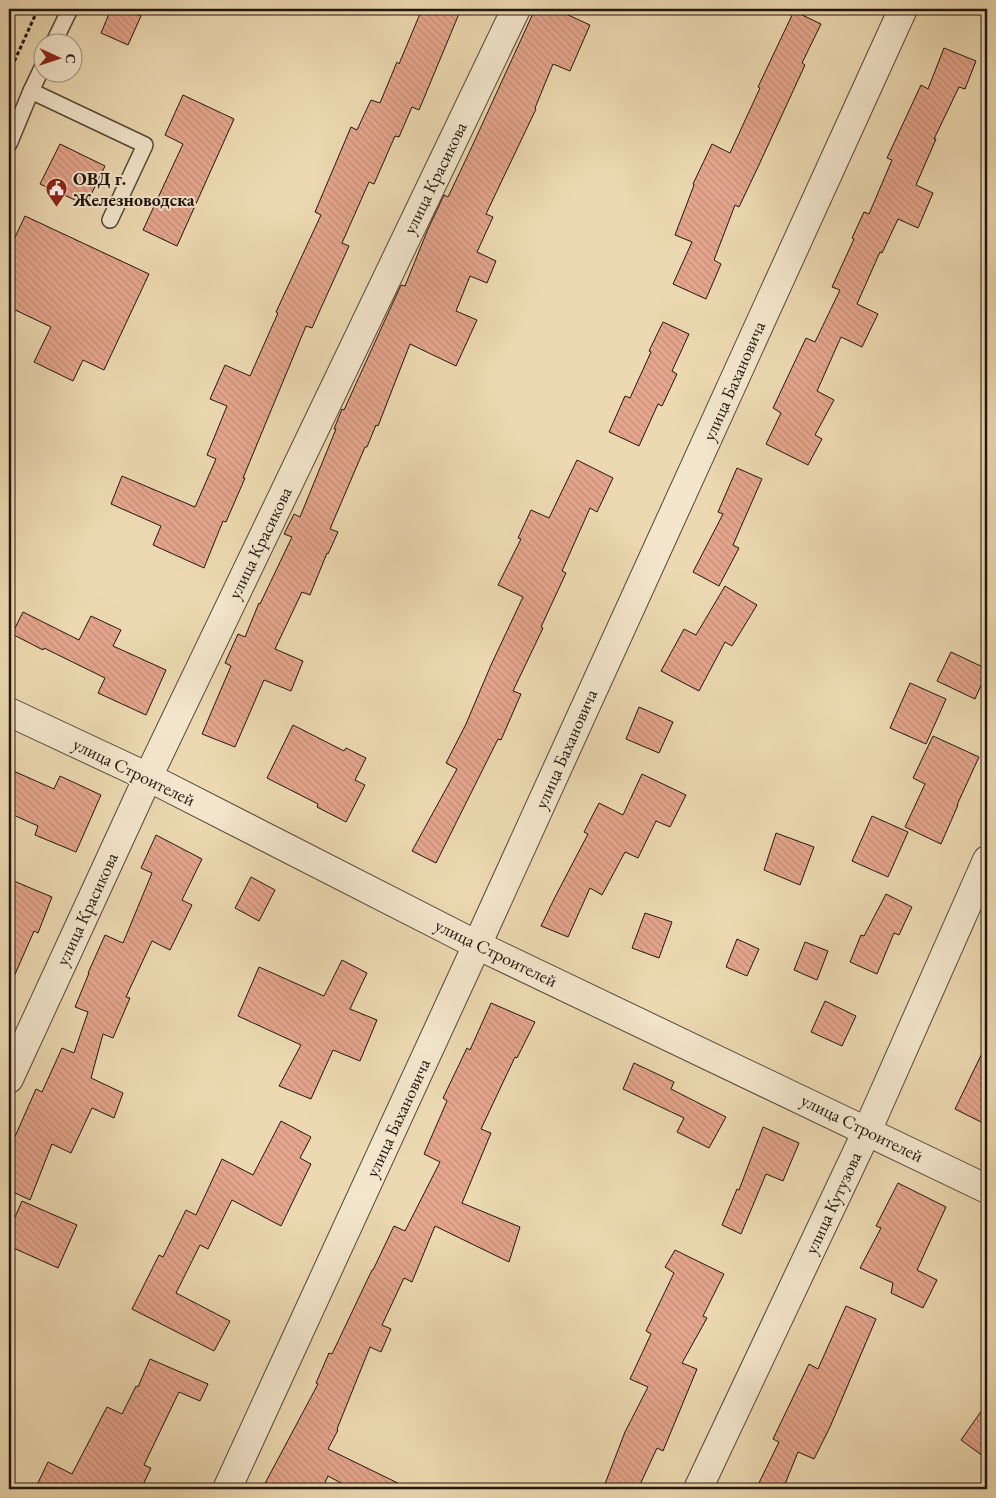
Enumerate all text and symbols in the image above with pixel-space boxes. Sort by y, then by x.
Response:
north arrow [32,32,82,82]
text: С [62,53,80,64]
street label: улица Красикова [397,117,472,238]
place label: ОВД г. Железноводска [72,167,195,211]
public building icon: ОВД г. Железноводска [45,177,69,208]
street label: улица Бахановича [697,317,771,444]
street label: улица Красикова [222,482,297,603]
street label: улица Бахановича [529,685,603,812]
street label: улица Строителей [69,732,200,811]
street label: улица Красикова [50,848,123,969]
street label: улица Строителей [431,913,562,992]
street label: улица Бахановича [360,1054,436,1181]
street label: улица Строителей [797,1088,928,1167]
street label: улица Кутузова [799,1147,867,1258]

